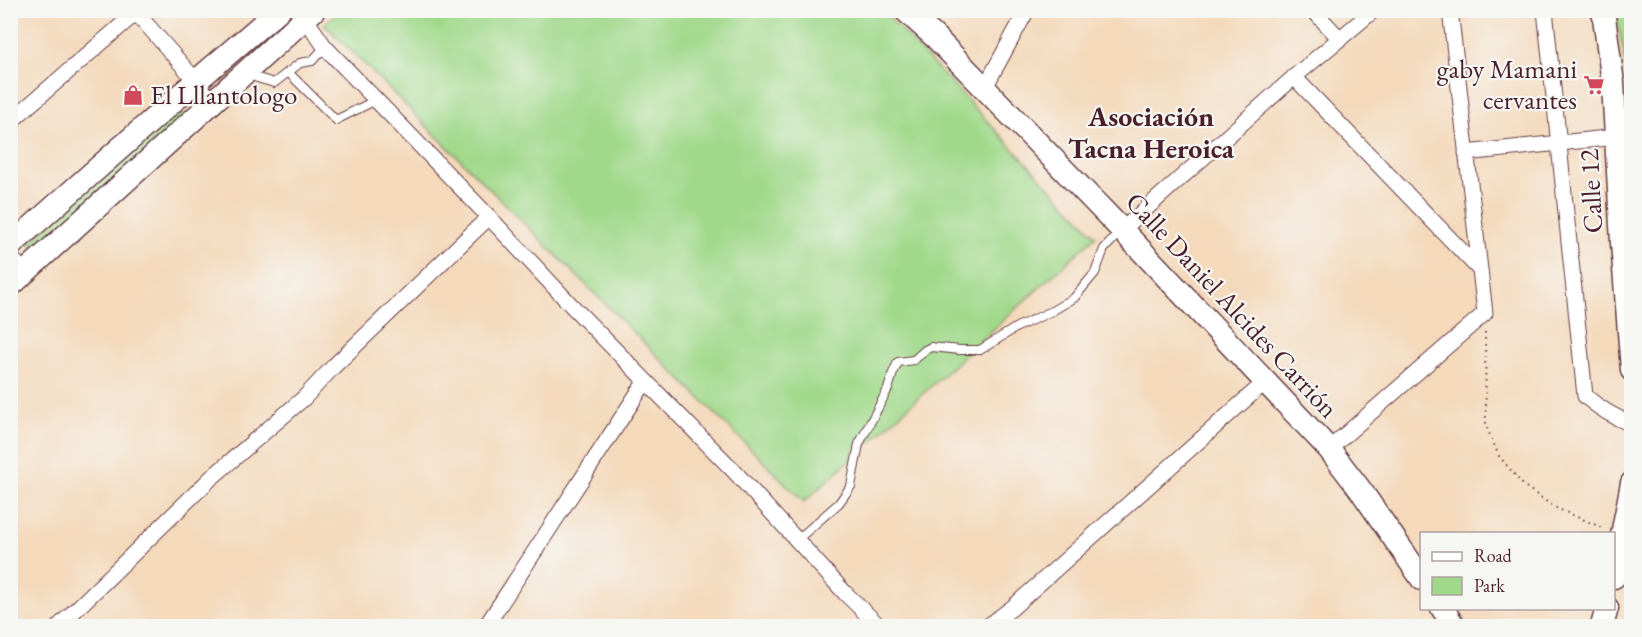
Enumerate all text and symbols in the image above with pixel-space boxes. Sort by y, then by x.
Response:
place label: gaby Mamani cervantes [1437,51,1577,117]
supermarket icon: gaby Mamani cervantes [1582,73,1606,97]
place label: El Lllantologo [150,77,297,112]
shop icon: El Lllantologo [121,83,145,107]
district label: Asociación Tacna Heroica [1068,98,1235,166]
street label: Calle 12 [1571,148,1610,234]
street label: Calle Daniel Alcides Carrión [1118,184,1346,425]
legend [1420,532,1615,610]
text: Road [1474,544,1513,567]
text: Park [1474,574,1505,597]

